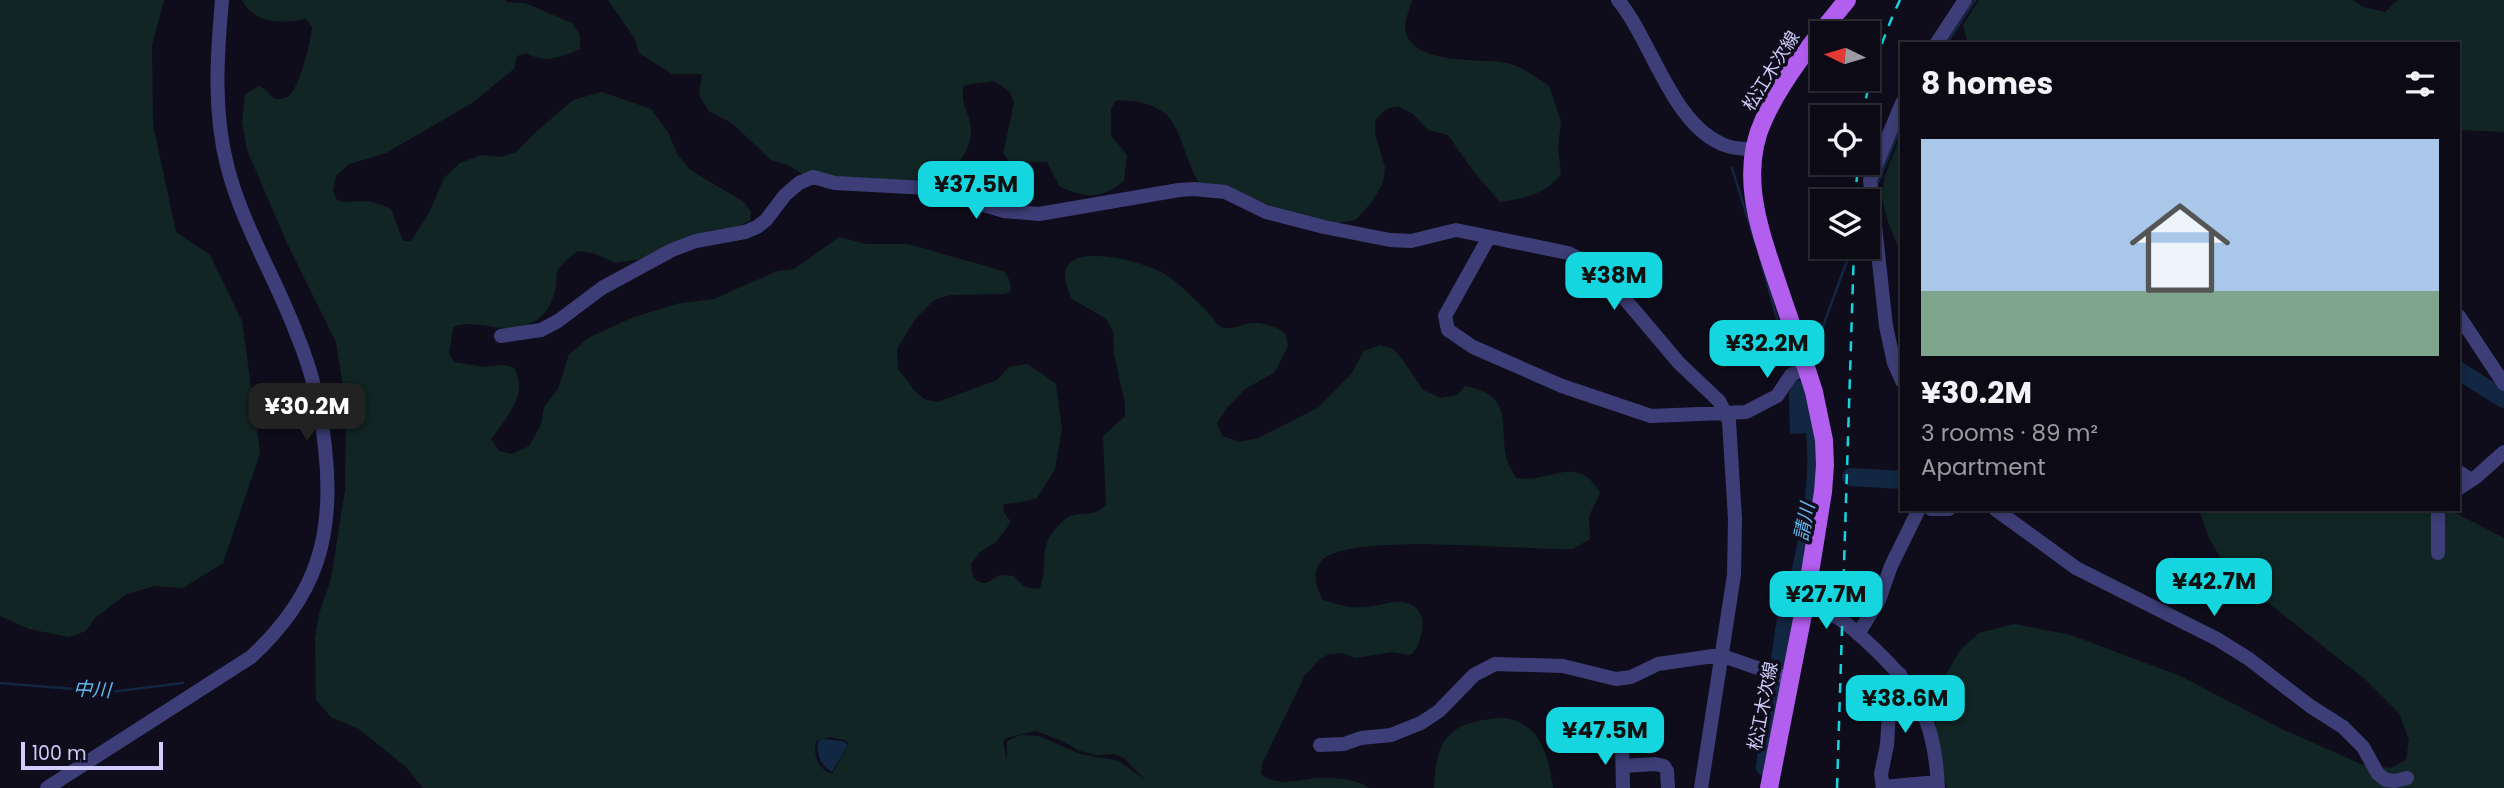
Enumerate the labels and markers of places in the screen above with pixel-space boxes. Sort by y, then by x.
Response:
pin: ¥37.5M [919,162,1033,221]
pin: ¥38M [1573,252,1655,312]
pin: ¥32.2M [1710,320,1824,380]
pin: ¥30.2M [250,384,364,443]
pin: ¥42.7M [2157,558,2271,618]
pin: ¥27.7M [1769,572,1883,631]
pin: ¥38.6M [1848,676,1962,735]
pin: ¥47.5M [1548,708,1662,767]

